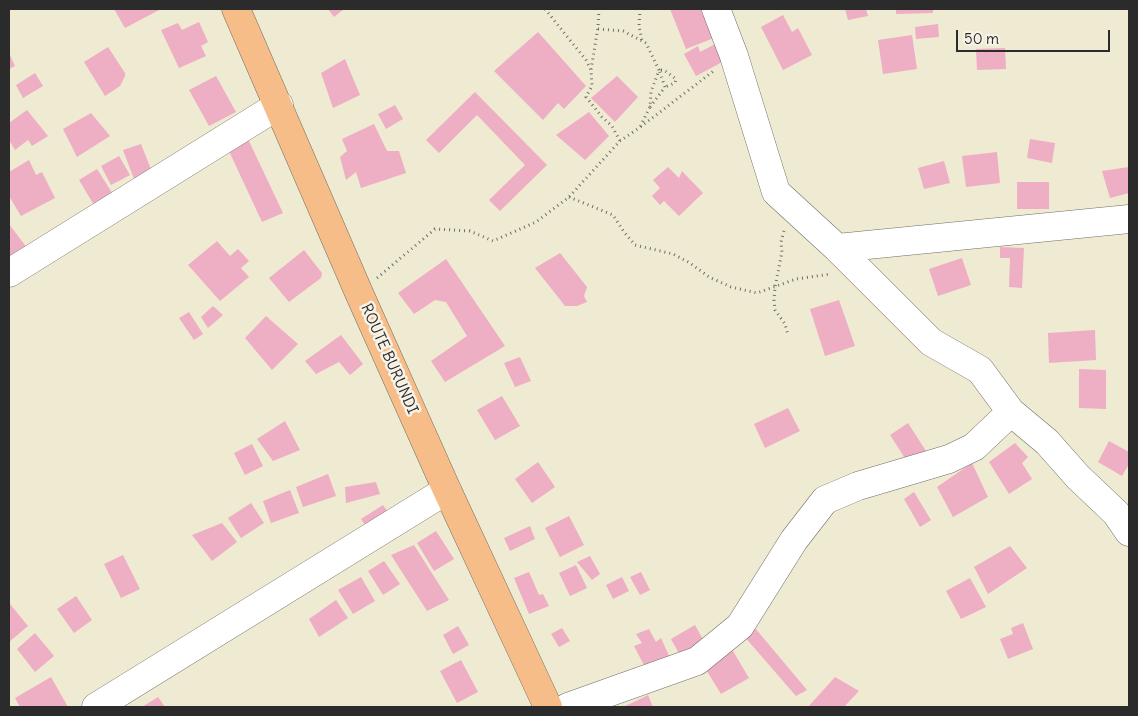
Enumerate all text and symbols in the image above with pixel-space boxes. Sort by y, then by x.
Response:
scale bar [958,20,1112,52]
text: 50 m [964,29,999,48]
street label: ROUTE BURUNDI [357,301,421,417]

